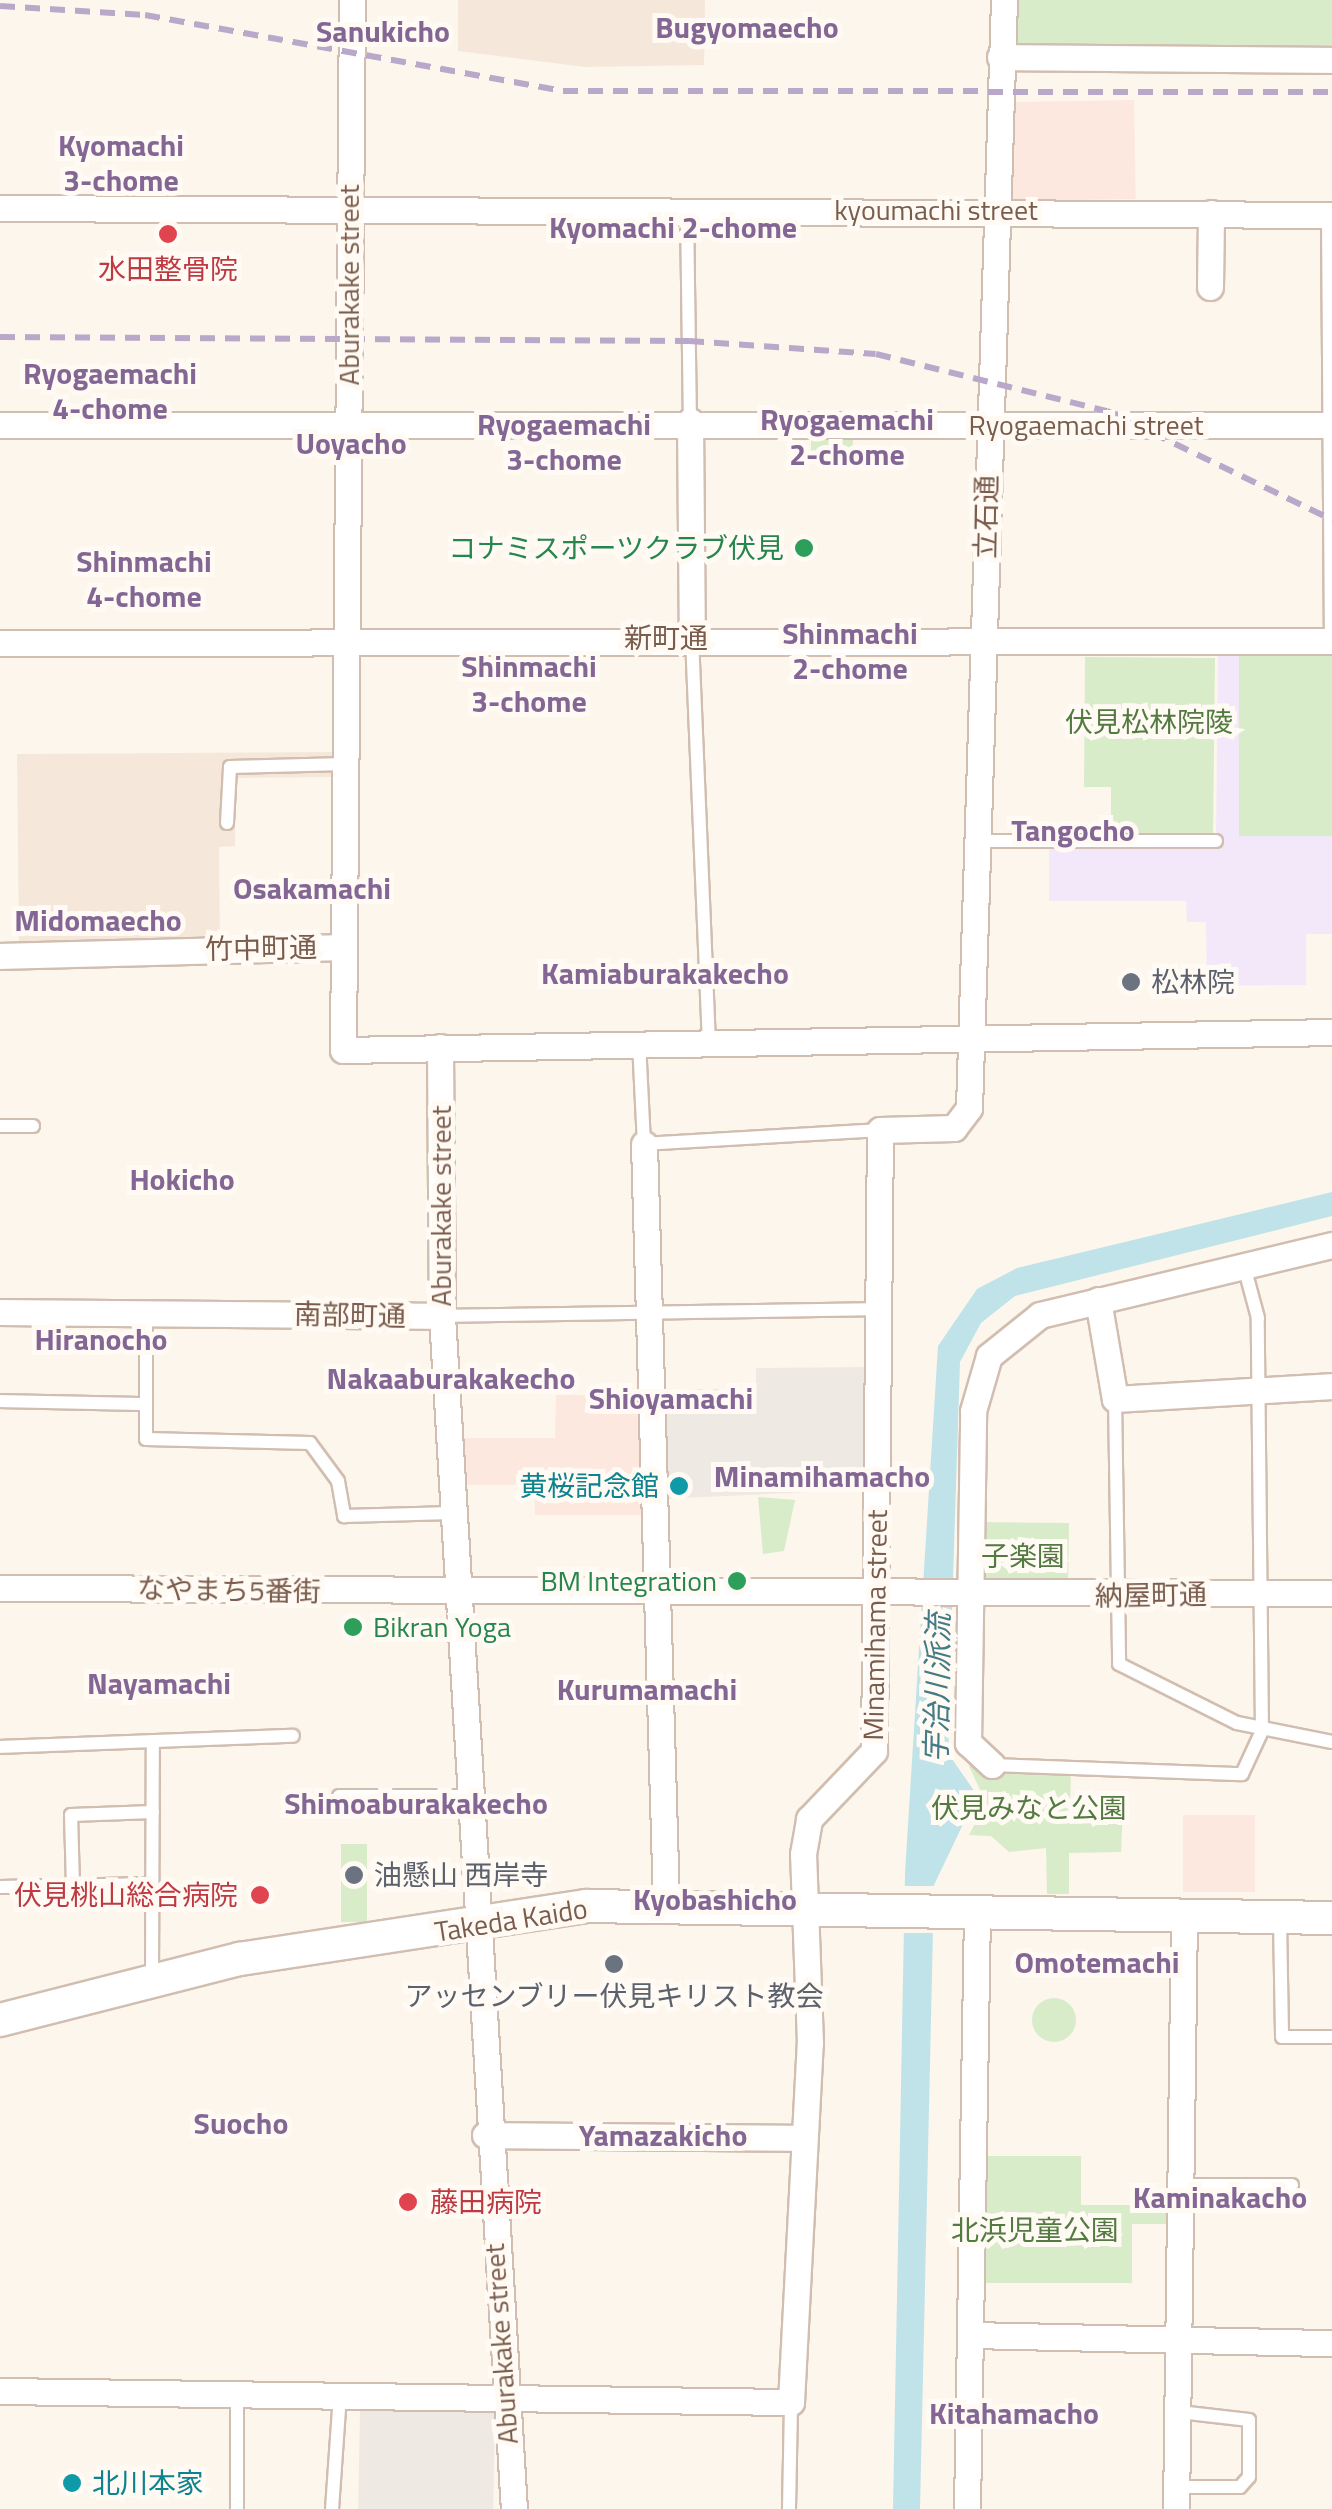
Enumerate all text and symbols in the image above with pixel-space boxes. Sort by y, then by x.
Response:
district label: Bugyomaecho [655,9,839,45]
district label: Sanukicho [316,13,450,49]
district label: Kyomachi 3-chome [58,127,184,198]
street label: Aburakake street [332,185,366,385]
street label: kyoumachi street [834,193,1038,227]
district label: Kyomachi 2-chome [549,209,797,245]
marker: 水田整骨院 [155,221,181,247]
place label: 水田整骨院 [98,252,238,286]
district label: Ryogaemachi 4-chome [23,355,197,426]
district label: Ryogaemachi 2-chome [760,401,934,472]
district label: Ryogaemachi 3-chome [477,406,651,476]
street label: Ryogaemachi street [968,408,1204,442]
district label: Uoyacho [295,425,407,461]
street label: 立石通 [968,475,1004,559]
place label: コナミスポーツクラブ伏見 [448,531,784,565]
marker: コナミスポーツクラブ伏見 [793,537,815,559]
district label: Shinmachi 4-chome [76,543,212,614]
district label: Shinmachi 2-chome [782,615,918,686]
street label: 新町通 [624,621,708,655]
district label: Shinmachi 3-chome [461,648,597,718]
park label: 伏見松林院陵 [1065,705,1233,739]
district label: Tangocho [1011,812,1135,848]
district label: Osakamachi [233,870,391,906]
district label: Midomaecho [14,902,182,938]
street label: 竹中町通 [205,930,317,966]
district label: Kamiaburakakecho [541,955,789,991]
place label: 松林院 [1151,965,1235,999]
marker: 松林院 [1120,971,1142,993]
street label: Aburakake street [424,1106,458,1306]
district label: Hokicho [129,1161,235,1197]
street label: 南部町通 [294,1297,406,1333]
district label: Hiranocho [34,1321,168,1357]
district label: Nakaaburakakecho [327,1360,575,1396]
district label: Shioyamachi [589,1380,753,1416]
district label: Minamihamacho [714,1458,930,1494]
place label: 黄桜記念館 [519,1469,659,1503]
marker: 黄桜記念館 [668,1475,690,1497]
street label: Minamihama street [856,1509,894,1741]
park label: 子楽園 [981,1539,1065,1573]
place label: BM Integration [540,1564,717,1598]
marker: BM Integration [726,1570,748,1592]
street label: なやまち5番街 [137,1572,321,1608]
street label: 納屋町通 [1095,1577,1207,1613]
place label: Bikran Yoga [373,1610,511,1644]
water label: 宇治川派流 [918,1613,956,1763]
marker: Bikran Yoga [342,1616,364,1638]
district label: Nayamachi [87,1665,231,1701]
district label: Kurumamachi [557,1671,737,1707]
district label: Shimoaburakakecho [284,1785,548,1821]
park label: 伏見みなと公園 [931,1791,1127,1825]
place label: 油懸山 西岸寺 [374,1858,548,1892]
marker: 油懸山 西岸寺 [343,1864,365,1886]
place label: 伏見桃山総合病院 [14,1878,238,1912]
district label: Kyobashicho [633,1881,797,1917]
marker: 伏見桃山総合病院 [247,1882,273,1908]
street label: Takeda Kaido [432,1891,590,1949]
district label: Omotemachi [1014,1944,1180,1980]
marker: アッセンブリー伏見キリスト教会 [603,1953,625,1975]
place label: アッセンブリー伏見キリスト教会 [404,1979,824,2013]
district label: Suocho [194,2105,288,2141]
district label: Yamazakicho [579,2117,747,2153]
district label: Kaminakacho [1133,2179,1307,2215]
place label: 藤田病院 [430,2185,542,2219]
marker: 藤田病院 [395,2189,421,2215]
park label: 北浜児童公園 [951,2213,1119,2247]
street label: Aburakake street [477,2243,525,2445]
district label: Kitahamacho [929,2395,1099,2431]
place label: 北川本家 [92,2466,204,2500]
marker: 北川本家 [61,2472,83,2494]

